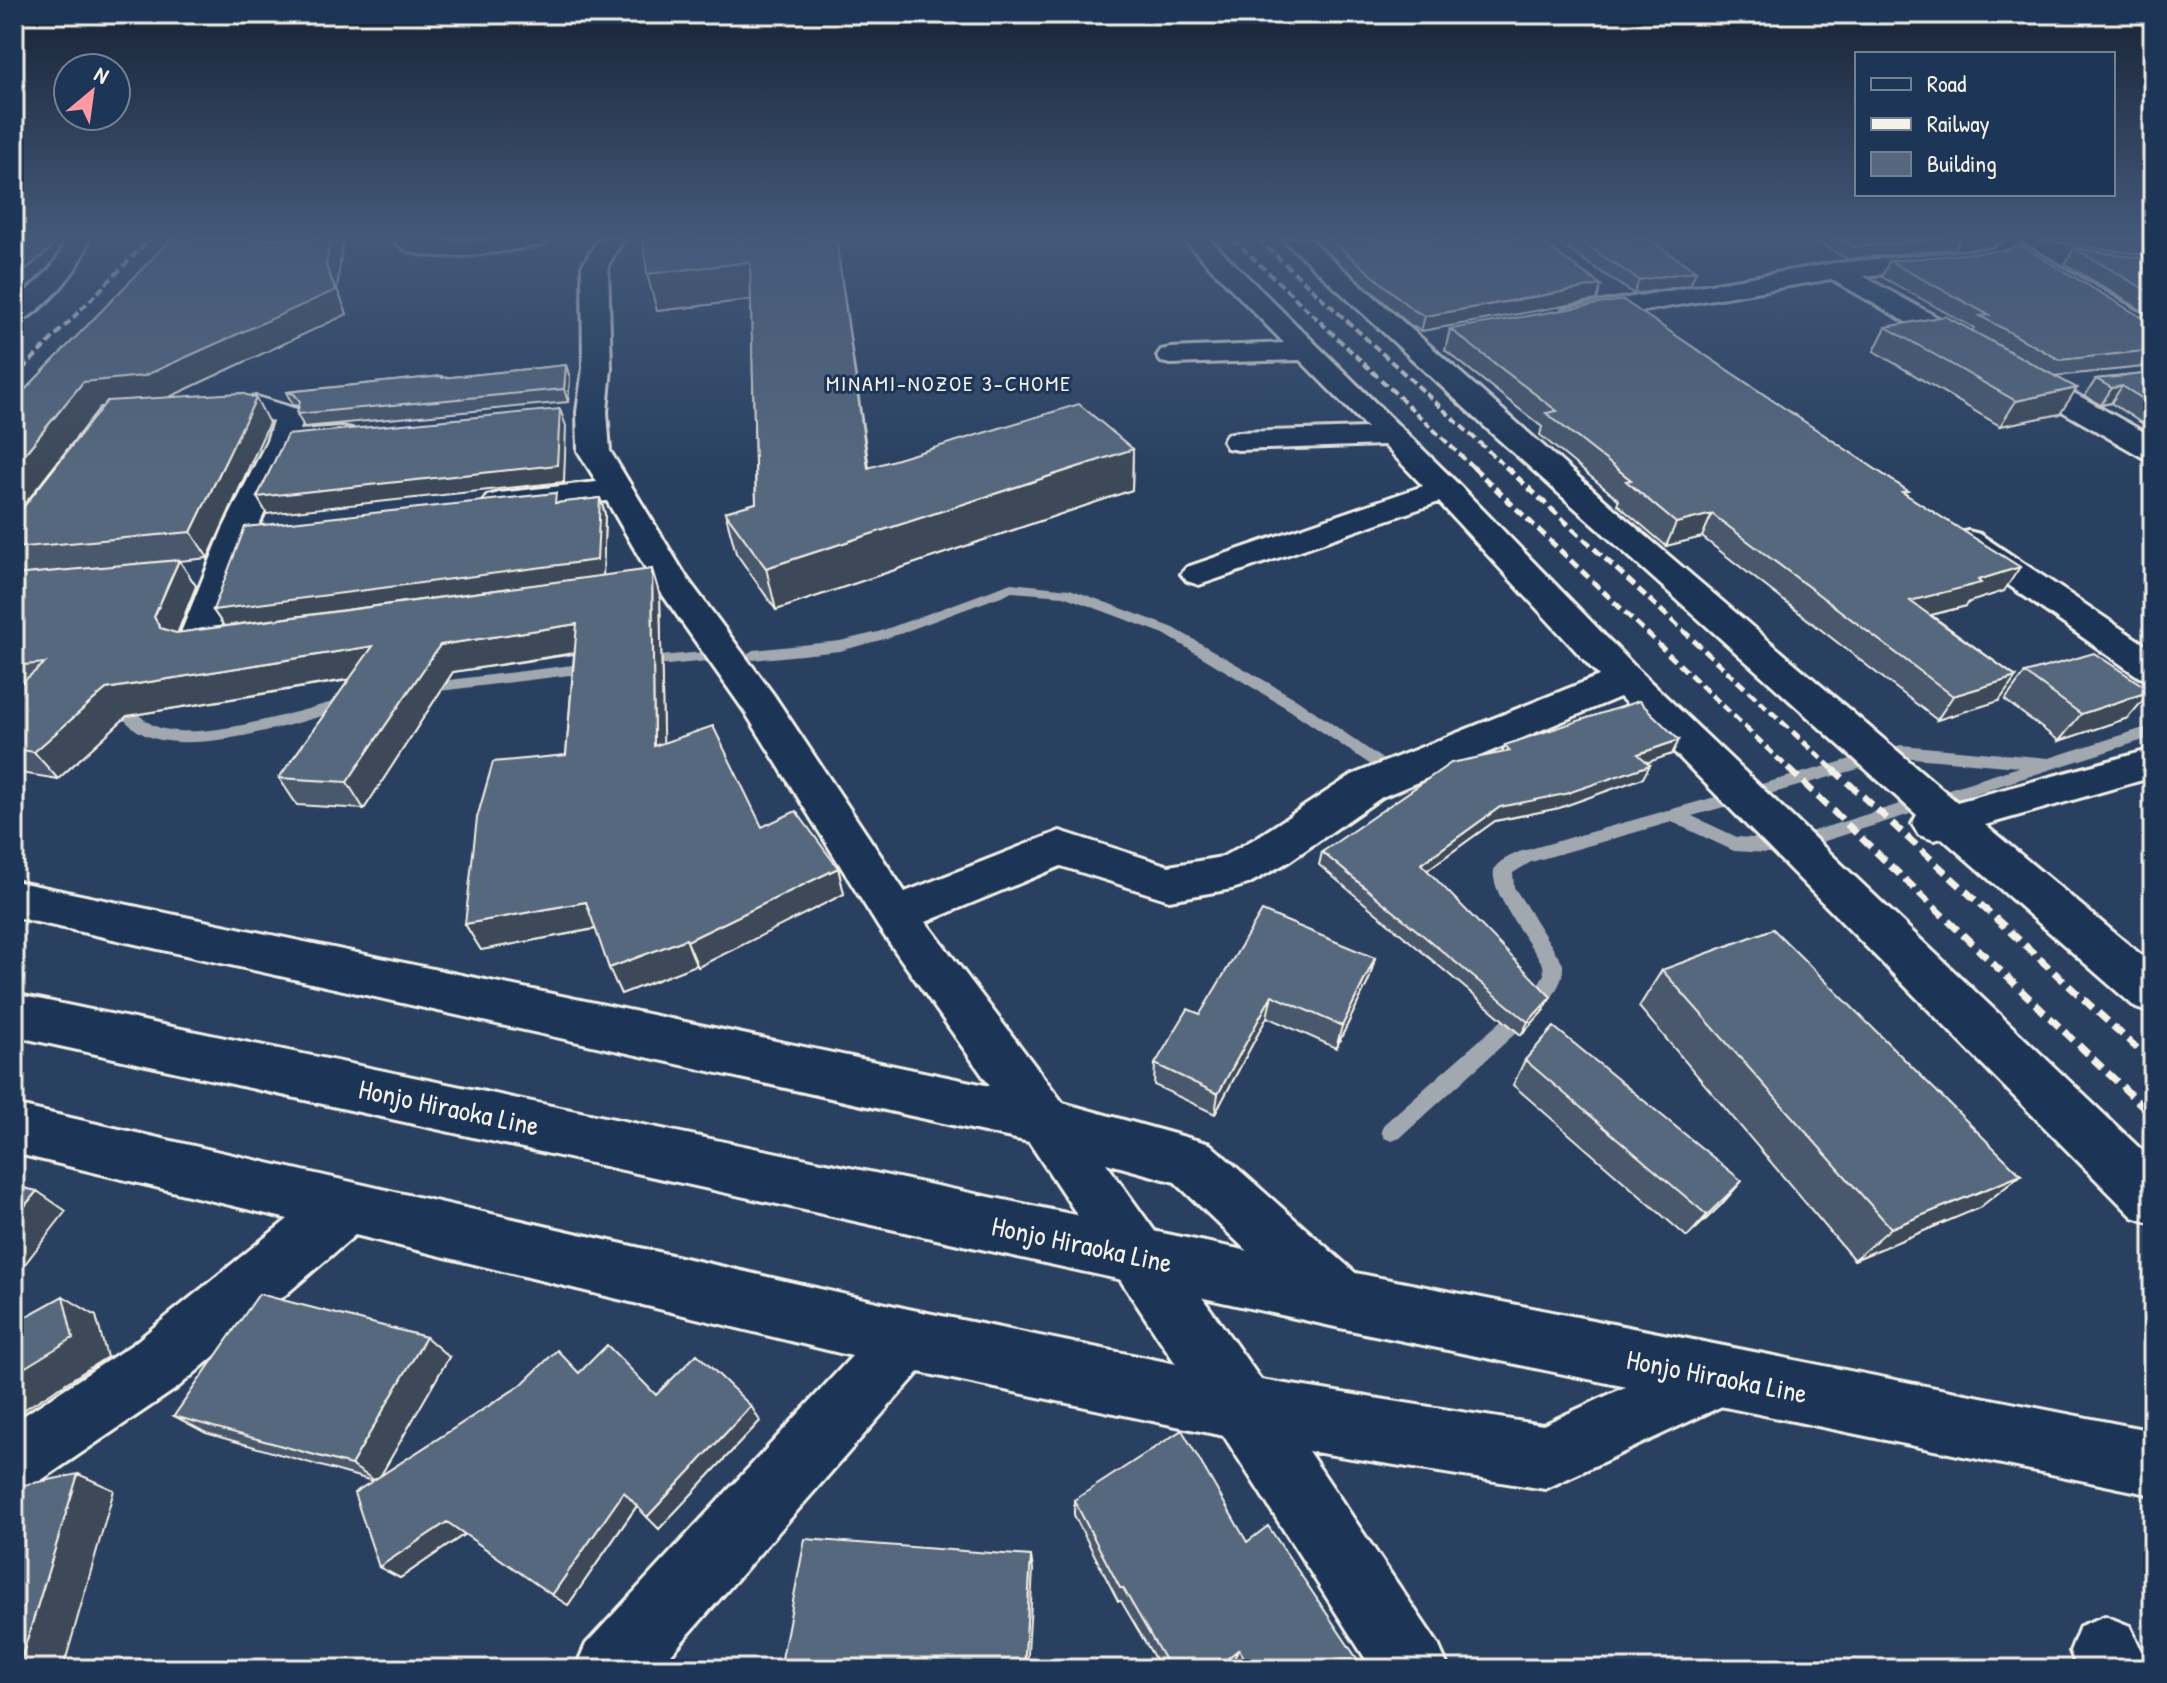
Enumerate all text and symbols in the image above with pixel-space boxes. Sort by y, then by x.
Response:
north arrow [52,52,132,132]
legend [1855,52,2115,196]
text: N [89,59,114,91]
text: Road [1927,67,1966,99]
text: Railway [1927,107,1990,139]
text: Building [1927,147,1997,179]
district label: MINAMI-NOZOE 3-CHOME [826,368,1072,398]
street label: Honjo Hiraoka Line [355,1069,543,1145]
street label: Honjo Hiraoka Line [988,1206,1176,1282]
street label: Honjo Hiraoka Line [1623,1340,1811,1412]

